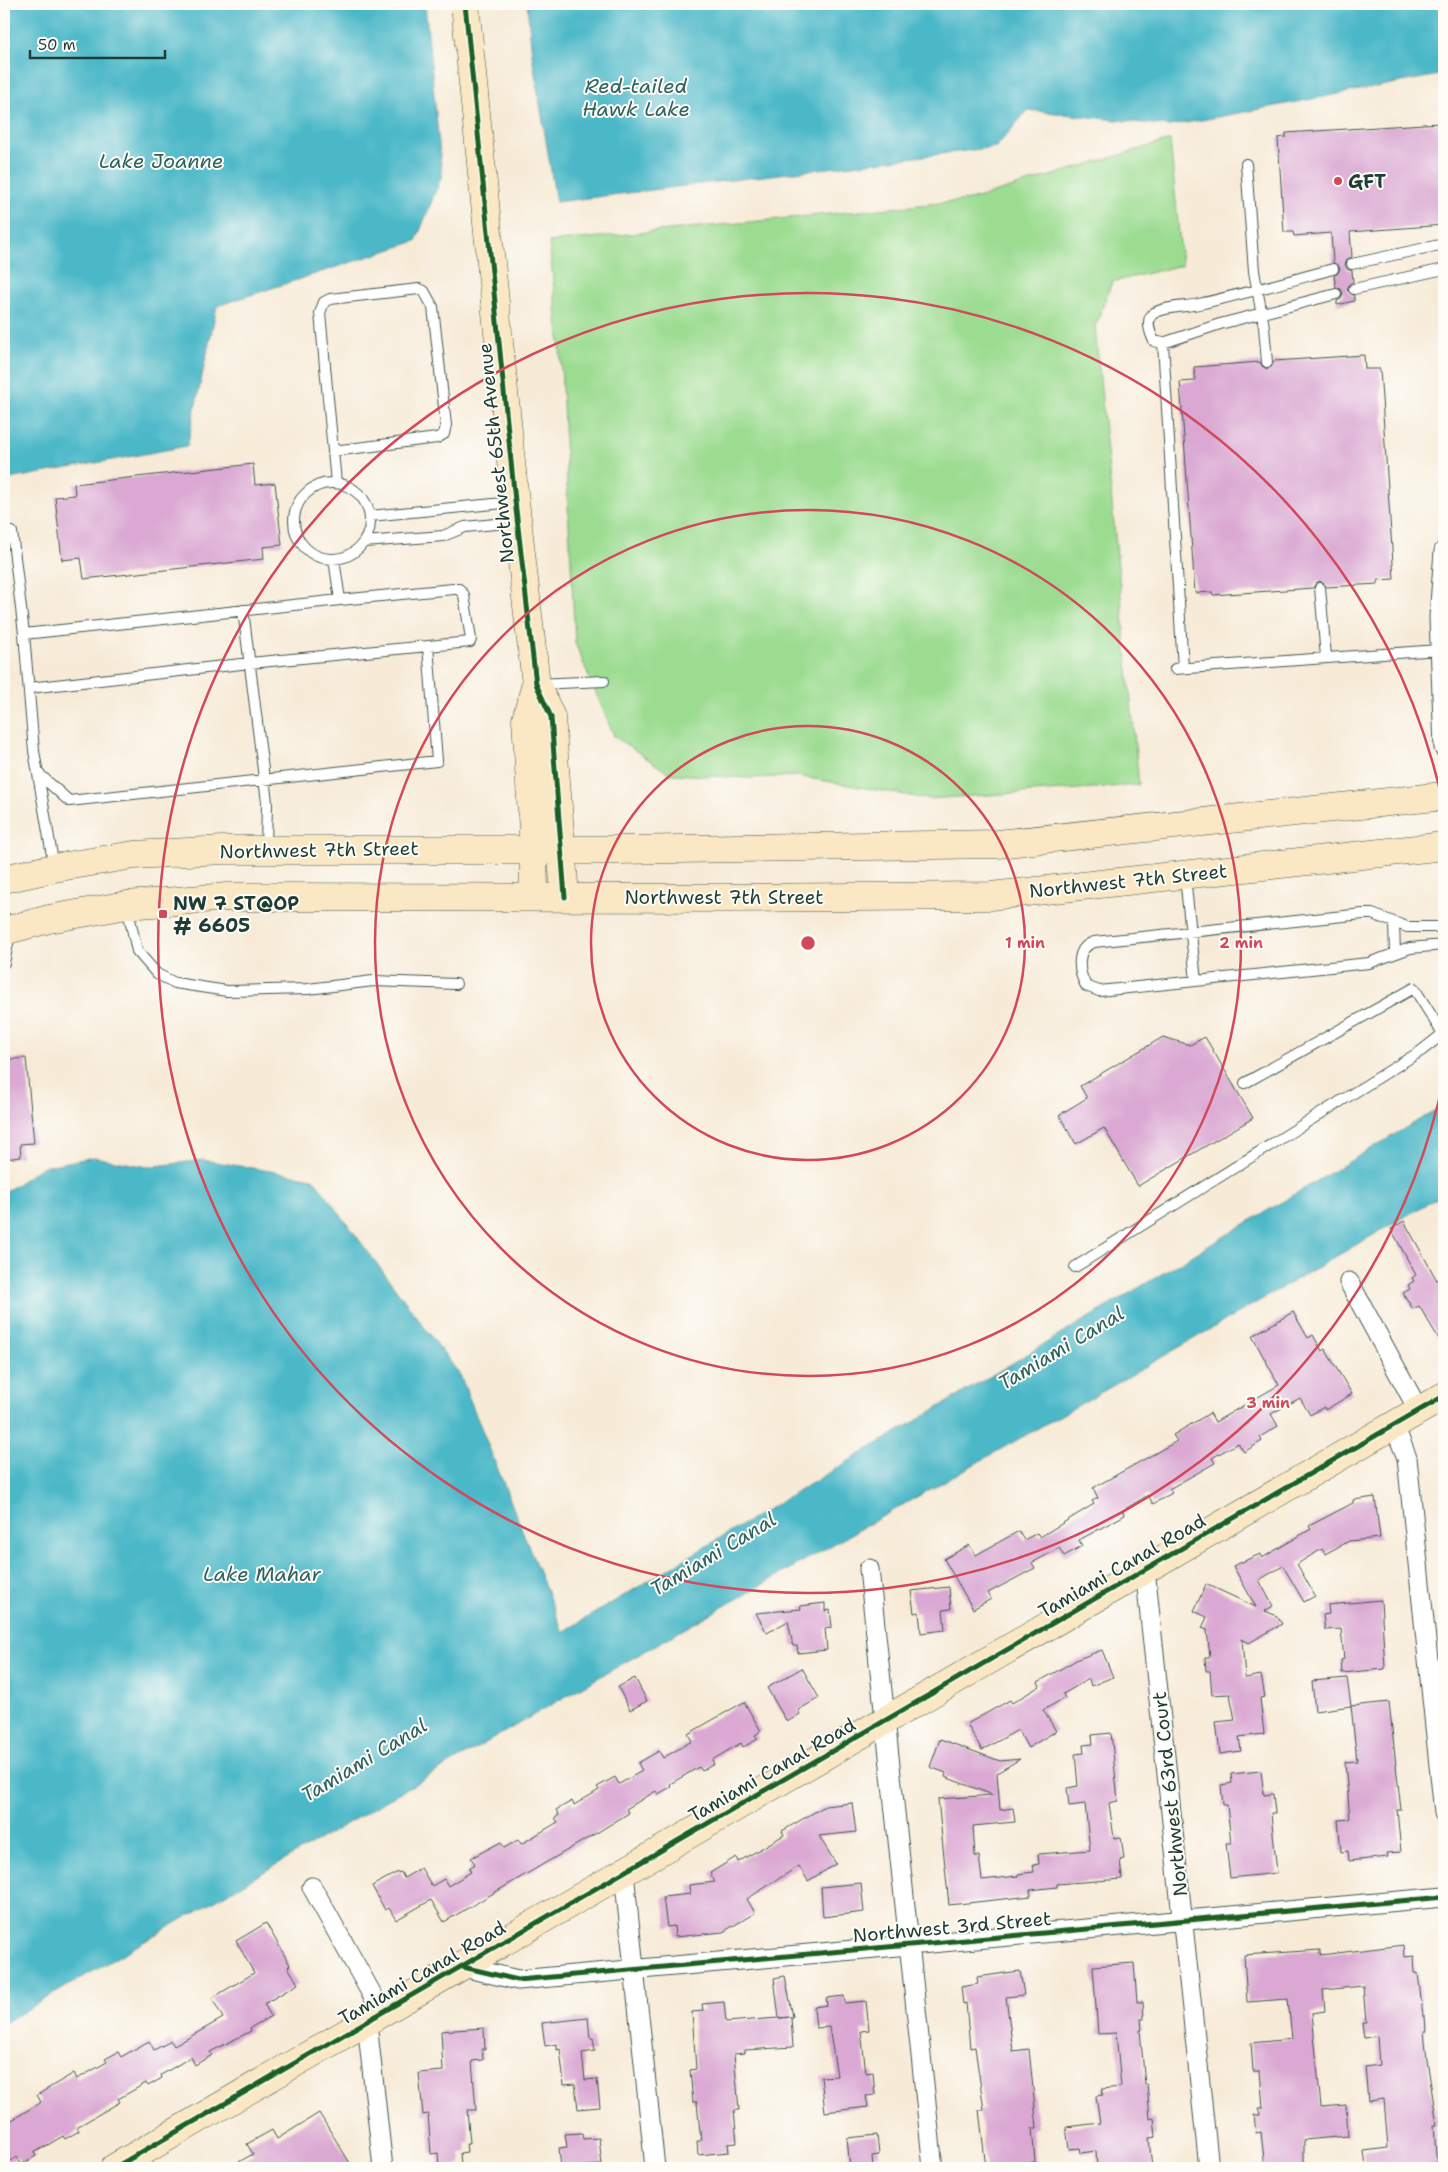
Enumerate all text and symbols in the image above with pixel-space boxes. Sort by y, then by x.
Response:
scale bar [30,28,165,60]
text: 50 m [38,35,76,55]
water label: Red-tailed Hawk Lake [582,73,690,122]
water label: Lake Joanne [99,148,223,174]
place label: GFT [1348,169,1386,194]
marker: GFT [1332,175,1344,187]
street label: Northwest 65th Avenue [472,342,520,564]
street label: Northwest 7th Street [219,836,419,864]
street label: Northwest 7th Street [1028,858,1228,904]
street label: Northwest 7th Street [624,885,824,910]
place label: NW 7 ST@OP # 6605 [173,891,299,938]
marker: NW 7 ST@OP # 6605 [157,908,169,920]
text: 1 min [1005,933,1045,953]
text: 2 min [1219,933,1263,953]
centre of rings [799,934,817,952]
water label: Tamiami Canal [993,1300,1129,1396]
text: 3 min [1246,1393,1290,1413]
water label: Tamiami Canal [645,1506,781,1602]
street label: Tamiami Canal Road [1034,1508,1210,1624]
water label: Lake Mahar [203,1561,321,1587]
street label: Northwest 63rd Court [1147,1690,1193,1898]
water label: Tamiami Canal [296,1712,432,1808]
street label: Tamiami Canal Road [684,1712,860,1828]
street label: Northwest 3rd Street [852,1906,1052,1948]
street label: Tamiami Canal Road [334,1915,510,2031]

